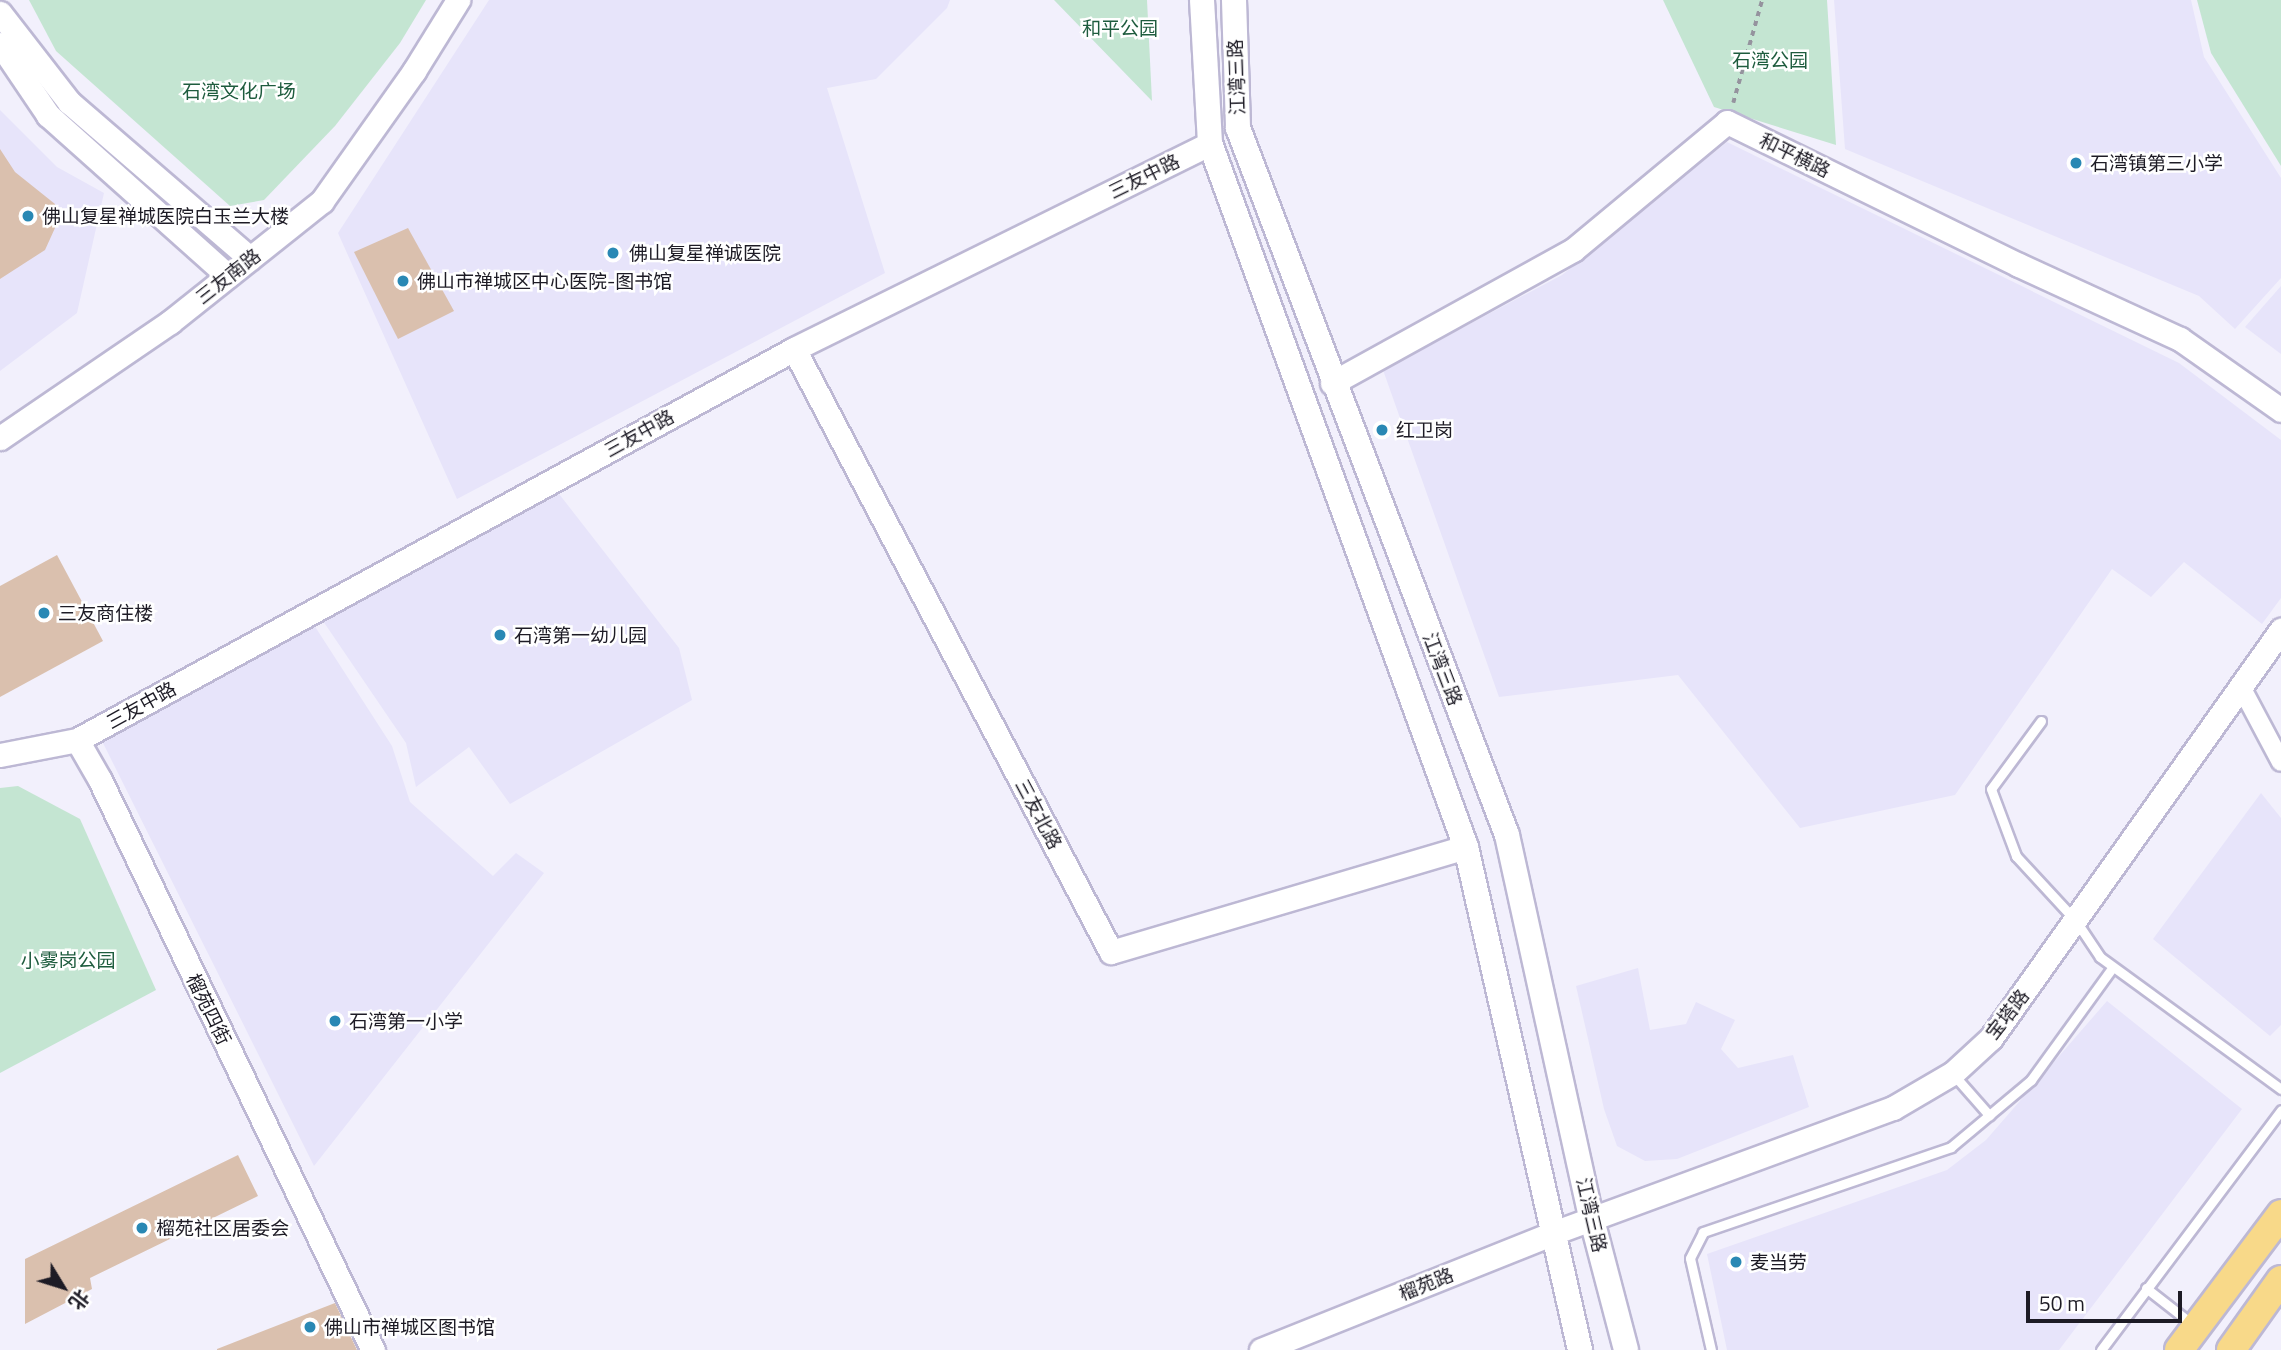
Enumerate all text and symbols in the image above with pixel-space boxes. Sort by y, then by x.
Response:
park label: 和平公园 [1082,17,1158,39]
street label: 江湾三路 [1223,39,1249,115]
park label: 石湾公园 [1732,49,1808,71]
park label: 石湾文化广场 [182,80,296,102]
street label: 和平横路 [1756,128,1834,182]
street label: 三友中路 [1105,149,1183,203]
place label: 石湾镇第三小学 [2090,152,2223,174]
marker: 石湾镇第三小学 [2068,155,2084,171]
place label: 佛山复星禅城医院白玉兰大楼 [42,205,289,227]
marker: 佛山复星禅城医院白玉兰大楼 [20,208,36,224]
place label: 佛山复星禅诚医院 [629,242,781,264]
marker: 佛山复星禅诚医院 [603,243,623,263]
street label: 三友南路 [191,244,265,308]
place label: 佛山市禅城区中心医院-图书馆 [417,270,672,292]
marker: 佛山市禅城区中心医院-图书馆 [395,273,411,289]
street label: 三友中路 [600,405,678,461]
place label: 红卫岗 [1396,419,1453,441]
marker: 红卫岗 [1374,422,1390,438]
place label: 三友商住楼 [58,602,153,624]
marker: 三友商住楼 [36,605,52,621]
place label: 石湾第一幼儿园 [514,624,647,646]
marker: 石湾第一幼儿园 [492,627,508,643]
street label: 江湾三路 [1419,629,1467,709]
street label: 三友中路 [102,677,180,733]
street label: 三友北路 [1011,775,1067,853]
park label: 小雾岗公园 [21,949,115,971]
street label: 榴苑四街 [182,970,236,1048]
street label: 宝塔路 [1980,985,2034,1043]
place label: 石湾第一小学 [349,1010,463,1032]
marker: 石湾第一小学 [327,1013,343,1029]
street label: 江湾三路 [1572,1175,1612,1255]
place label: 榴苑社区居委会 [156,1217,289,1239]
marker: 榴苑社区居委会 [134,1220,150,1236]
place label: 麦当劳 [1750,1251,1807,1273]
north arrow [28,1252,98,1322]
marker: 麦当劳 [1728,1254,1744,1270]
street label: 榴苑路 [1395,1263,1457,1305]
scale bar [2029,1276,2185,1320]
text: 北 [63,1284,97,1317]
text: 50 m [2039,1287,2085,1319]
place label: 佛山市禅城区图书馆 [324,1316,495,1338]
marker: 佛山市禅城区图书馆 [302,1319,318,1335]

